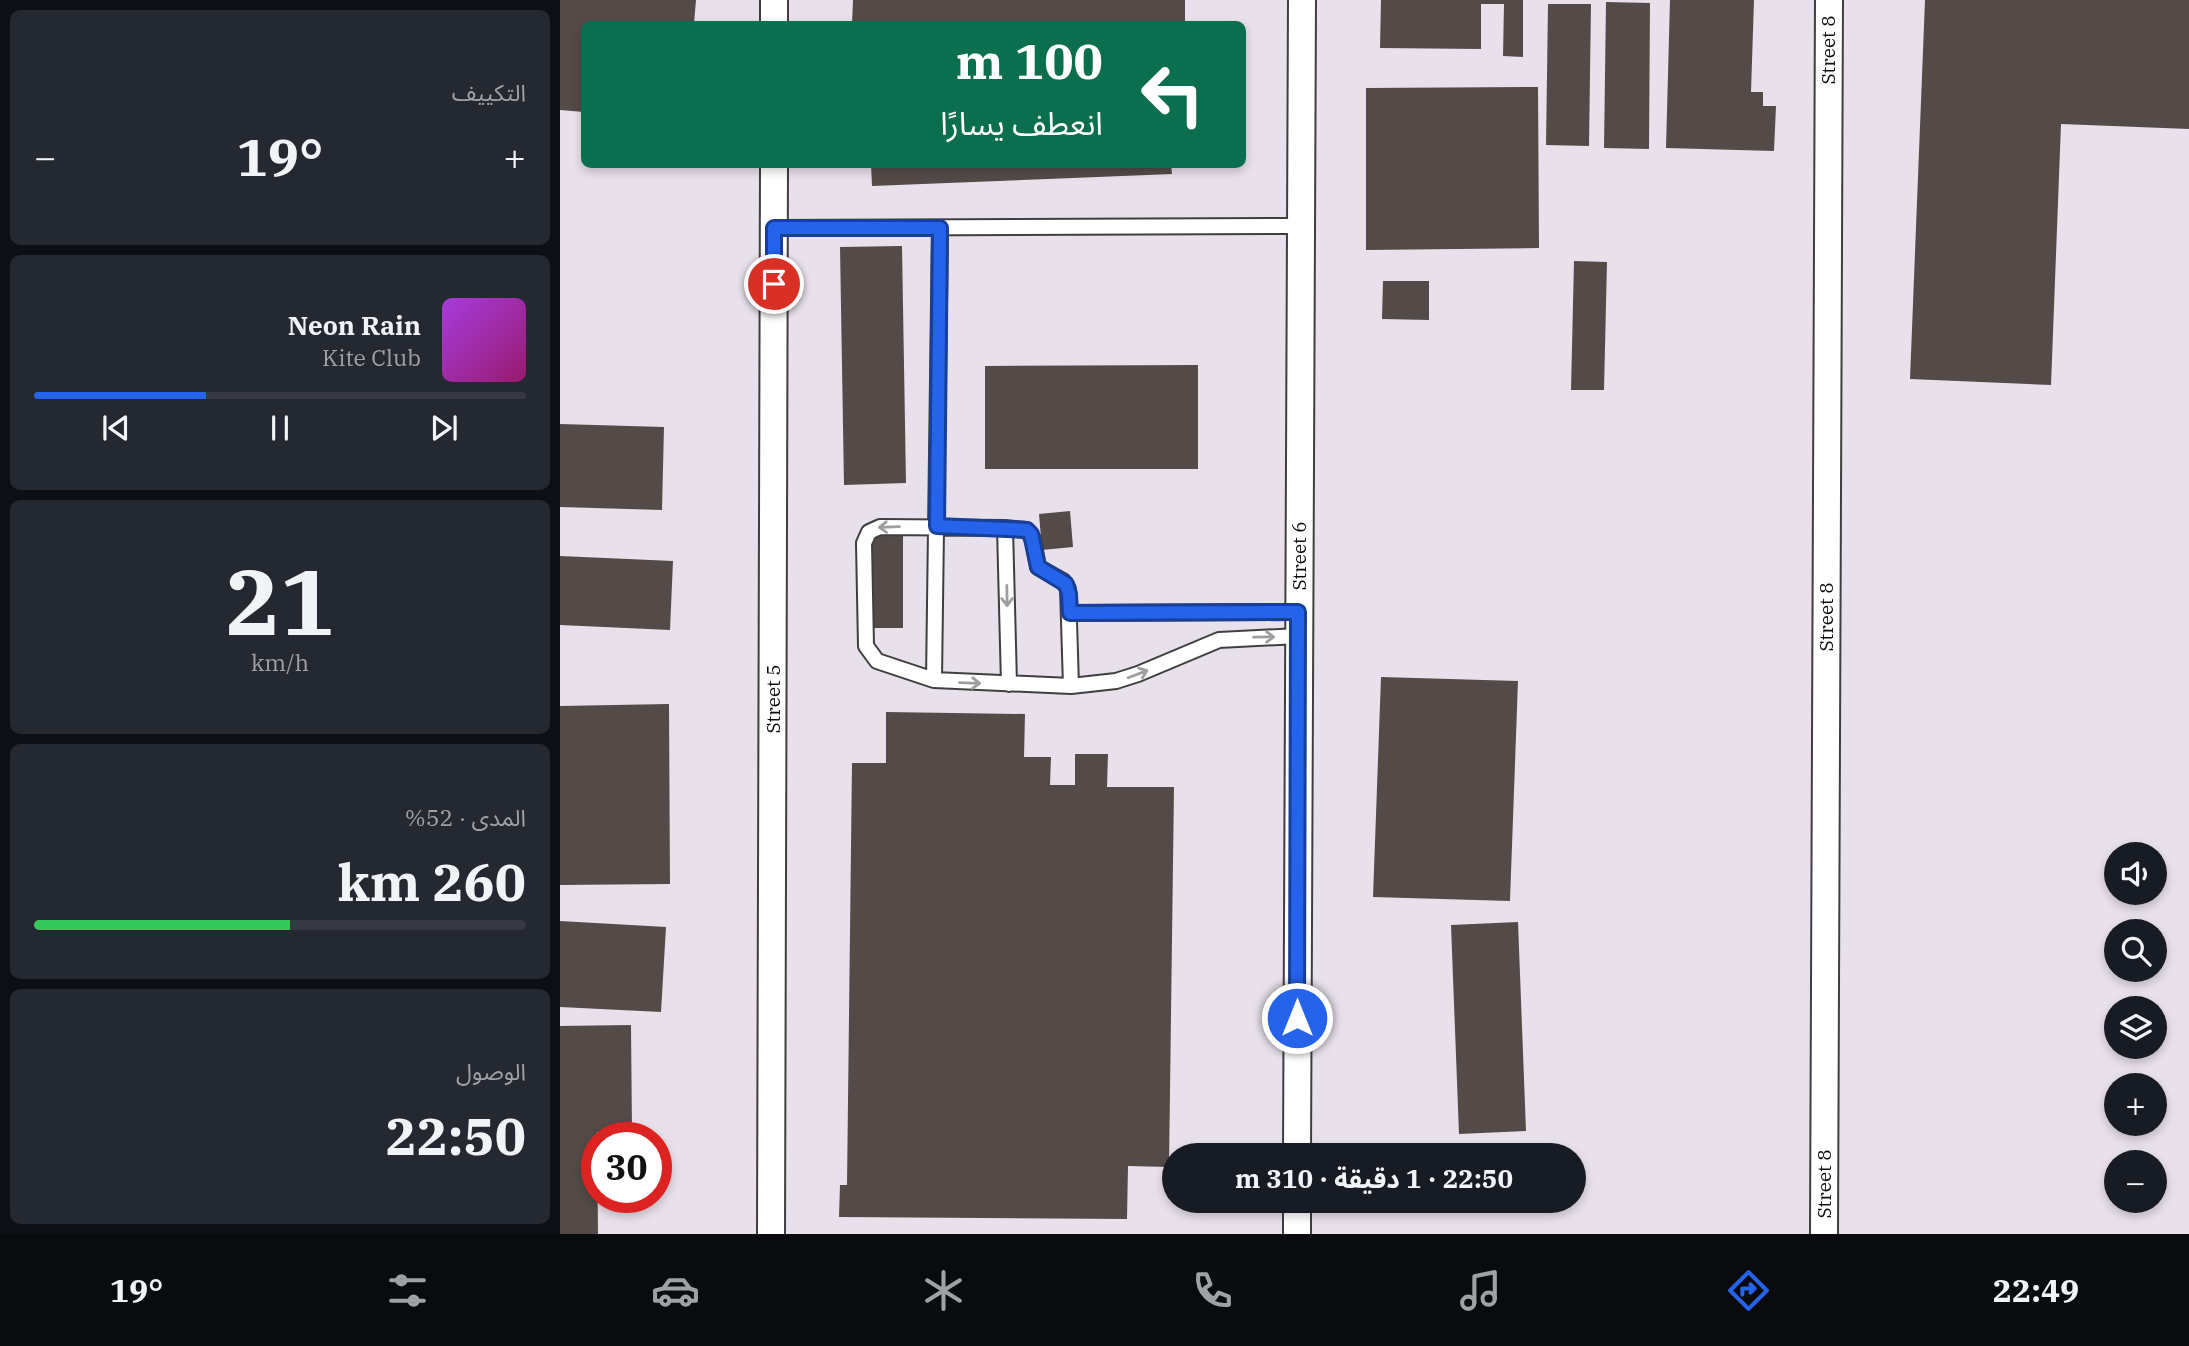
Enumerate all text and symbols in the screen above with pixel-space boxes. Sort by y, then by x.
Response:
street label: Street 8 [1816,15,1840,85]
text: 100 m [956,29,1103,92]
icon: left [1127,49,1218,140]
text: التكييف [452,77,526,107]
text: انعطف يسارًا [940,102,1103,144]
text: 19° [237,123,323,190]
text: − [34,132,57,181]
text: + [503,132,526,181]
pin [744,254,804,314]
icon: arrive [755,265,793,303]
text: Neon Rain [288,308,421,342]
text: Kite Club [322,342,421,372]
icon: previous [97,409,135,447]
icon: pause [261,409,299,447]
icon: next [425,409,463,447]
one-way arrow [878,521,901,534]
street label: Street 6 [1287,521,1311,591]
text: 21 [225,542,335,660]
street label: Street 8 [1814,582,1838,652]
one-way arrow [1000,584,1013,607]
one-way arrow [1252,631,1275,644]
text: km/h [251,647,309,677]
street label: Street 5 [761,664,785,734]
one-way arrow [1126,667,1148,680]
one-way arrow [958,677,981,690]
text: المدى · 52% [405,802,526,832]
map controls [2104,842,2167,1213]
button: sound [2104,842,2167,905]
text: 260 km [337,848,526,915]
button: search [2104,919,2167,982]
position arrow [1260,981,1334,1055]
button: layers [2104,996,2167,1059]
text: الوصول [456,1056,526,1086]
button: + [2104,1073,2167,1136]
text: 22:50 [385,1102,526,1169]
speed limit sign: 30 [581,1122,672,1213]
street label: Street 8 [1812,1149,1836,1219]
button: − [2104,1150,2167,1213]
text: 22:50 · 1 دقيقة · 310 m [1235,1161,1513,1195]
icon: filters [383,1266,432,1315]
icon: car [651,1266,700,1315]
icon: climate [919,1266,968,1315]
icon: phone [1188,1266,1237,1315]
icon: music [1456,1266,1505,1315]
icon: directions [1724,1266,1773,1315]
text: 19° [110,1269,163,1311]
text: 22:49 [1993,1269,2079,1311]

